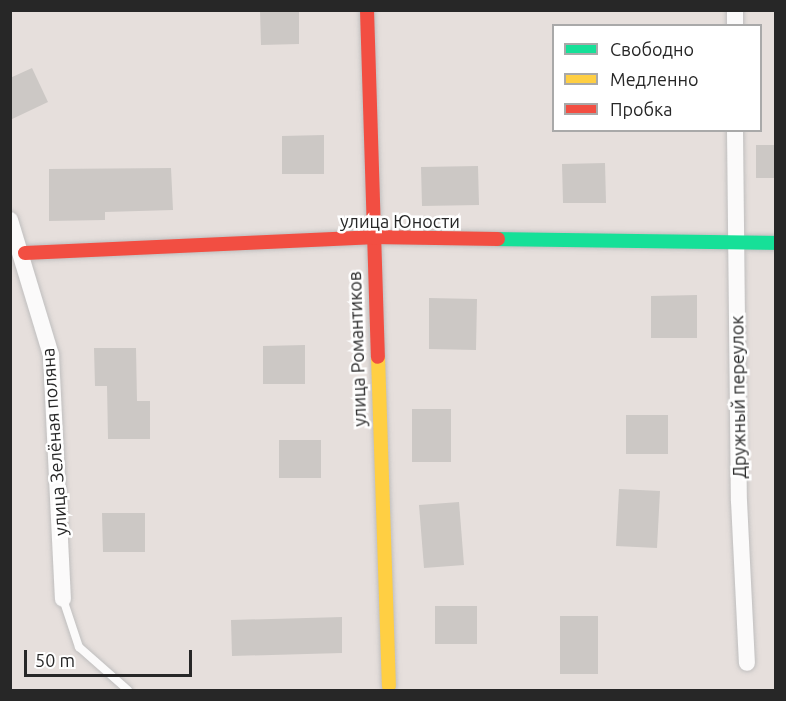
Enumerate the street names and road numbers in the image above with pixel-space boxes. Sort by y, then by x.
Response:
street label: улица Юности [340,210,460,232]
street label: улица Романтиков [343,271,371,427]
street label: Дружный переулок [726,315,750,479]
street label: улица Зелёная поляна [37,347,71,537]

